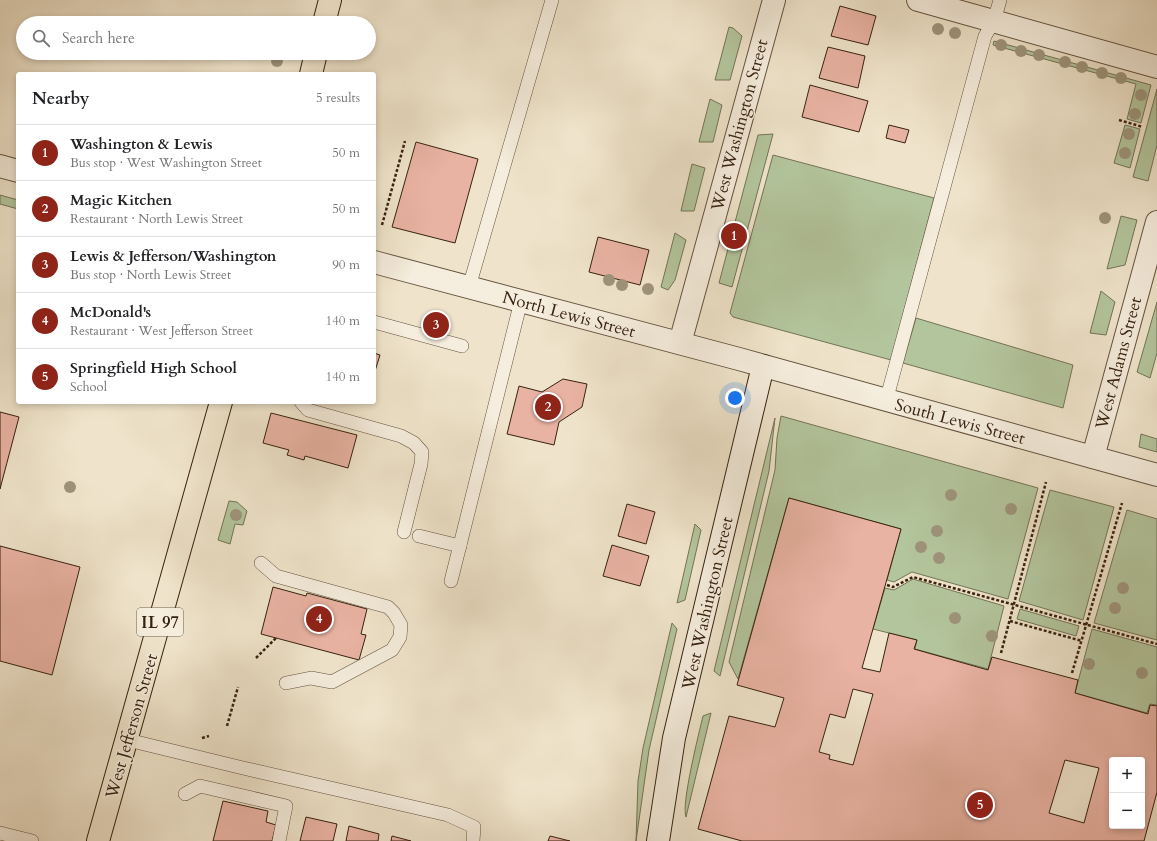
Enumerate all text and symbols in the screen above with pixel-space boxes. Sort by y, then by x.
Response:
search box [16,16,376,60]
icon: search [30,27,52,49]
text: Search here [62,28,135,48]
street label: West Washington Street [705,36,774,215]
text: Nearby [32,87,89,110]
text: 5 results [316,89,360,107]
text: Washington & Lewis [70,134,213,154]
text: 1 [42,144,48,162]
text: 50 m [332,144,360,162]
text: Bus stop · West Washington Street [70,154,262,172]
text: Magic Kitchen [70,190,172,210]
text: 2 [42,200,48,218]
text: 50 m [332,200,360,218]
text: Restaurant · North Lewis Street [70,210,243,228]
pin: 1 [721,221,747,251]
text: Lewis & Jefferson/Washington [70,246,276,266]
text: 3 [42,256,48,274]
text: 90 m [332,256,360,274]
text: Bus stop · North Lewis Street [70,266,231,284]
street label: North Lewis Street [500,286,638,343]
street label: West Adams Street [1089,294,1147,433]
text: McDonald's [70,302,151,322]
pin: 3 [423,310,449,340]
text: 4 [42,312,48,330]
text: 140 m [326,312,360,330]
text: Restaurant · West Jefferson Street [70,322,253,340]
text: Springfield High School [70,358,237,378]
text: 5 [42,368,48,386]
text: 140 m [326,368,360,386]
text: School [70,378,107,396]
your location [725,388,745,408]
pin: 2 [535,392,561,422]
street label: South Lewis Street [892,393,1028,450]
street label: West Washington Street [676,514,739,693]
pin: 4 [306,604,332,634]
road number: IL 97 [137,608,183,636]
street label: West Jefferson Street [100,650,163,802]
map controls [1109,757,1145,829]
button: + [1109,757,1145,793]
pin: 5 [967,790,993,820]
button: − [1109,793,1145,829]

